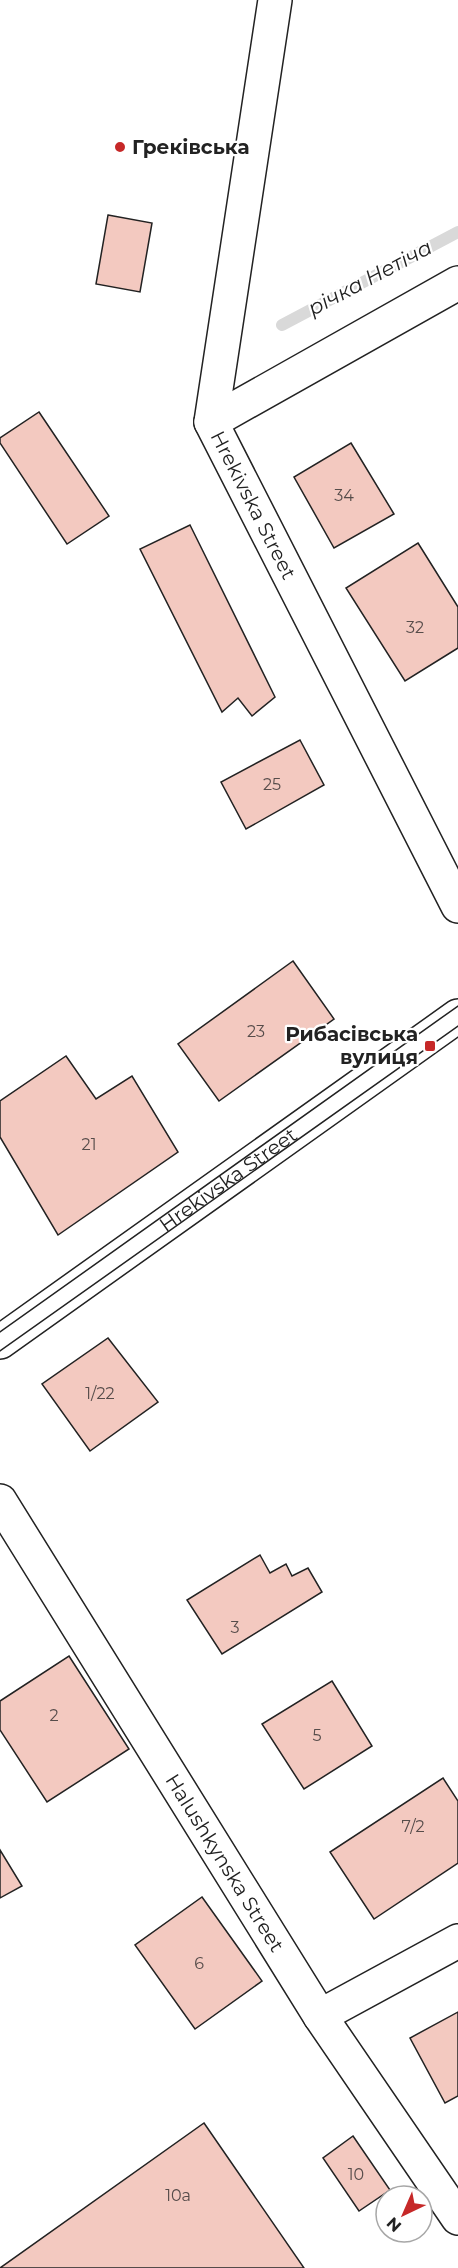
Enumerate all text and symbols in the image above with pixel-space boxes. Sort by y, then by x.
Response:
place label: Греківська [132,135,249,159]
marker: Греківська [113,140,127,154]
water label: річка Нетіча [303,234,436,321]
street label: Hrekivska Street [206,427,301,583]
house number: 34 [334,486,354,505]
house number: 32 [406,618,424,637]
house number: 25 [263,775,281,794]
house number: 23 [247,1022,265,1041]
place label: Рибасівська вулиця [285,1022,418,1069]
marker: Рибасівська вулиця [423,1039,437,1053]
street label: Hrekivska Street [155,1123,302,1237]
house number: 21 [82,1135,96,1154]
house number: 1/22 [85,1384,115,1403]
house number: 3 [230,1618,240,1637]
house number: 2 [49,1706,59,1725]
house number: 5 [312,1726,322,1745]
street label: Halushkynska Street [160,1769,289,1956]
house number: 7/2 [401,1817,425,1836]
house number: 6 [194,1954,204,1973]
house number: 10 [348,2165,364,2184]
north arrow [374,2184,434,2244]
house number: 10а [165,2186,191,2205]
text: N [383,2213,405,2236]

